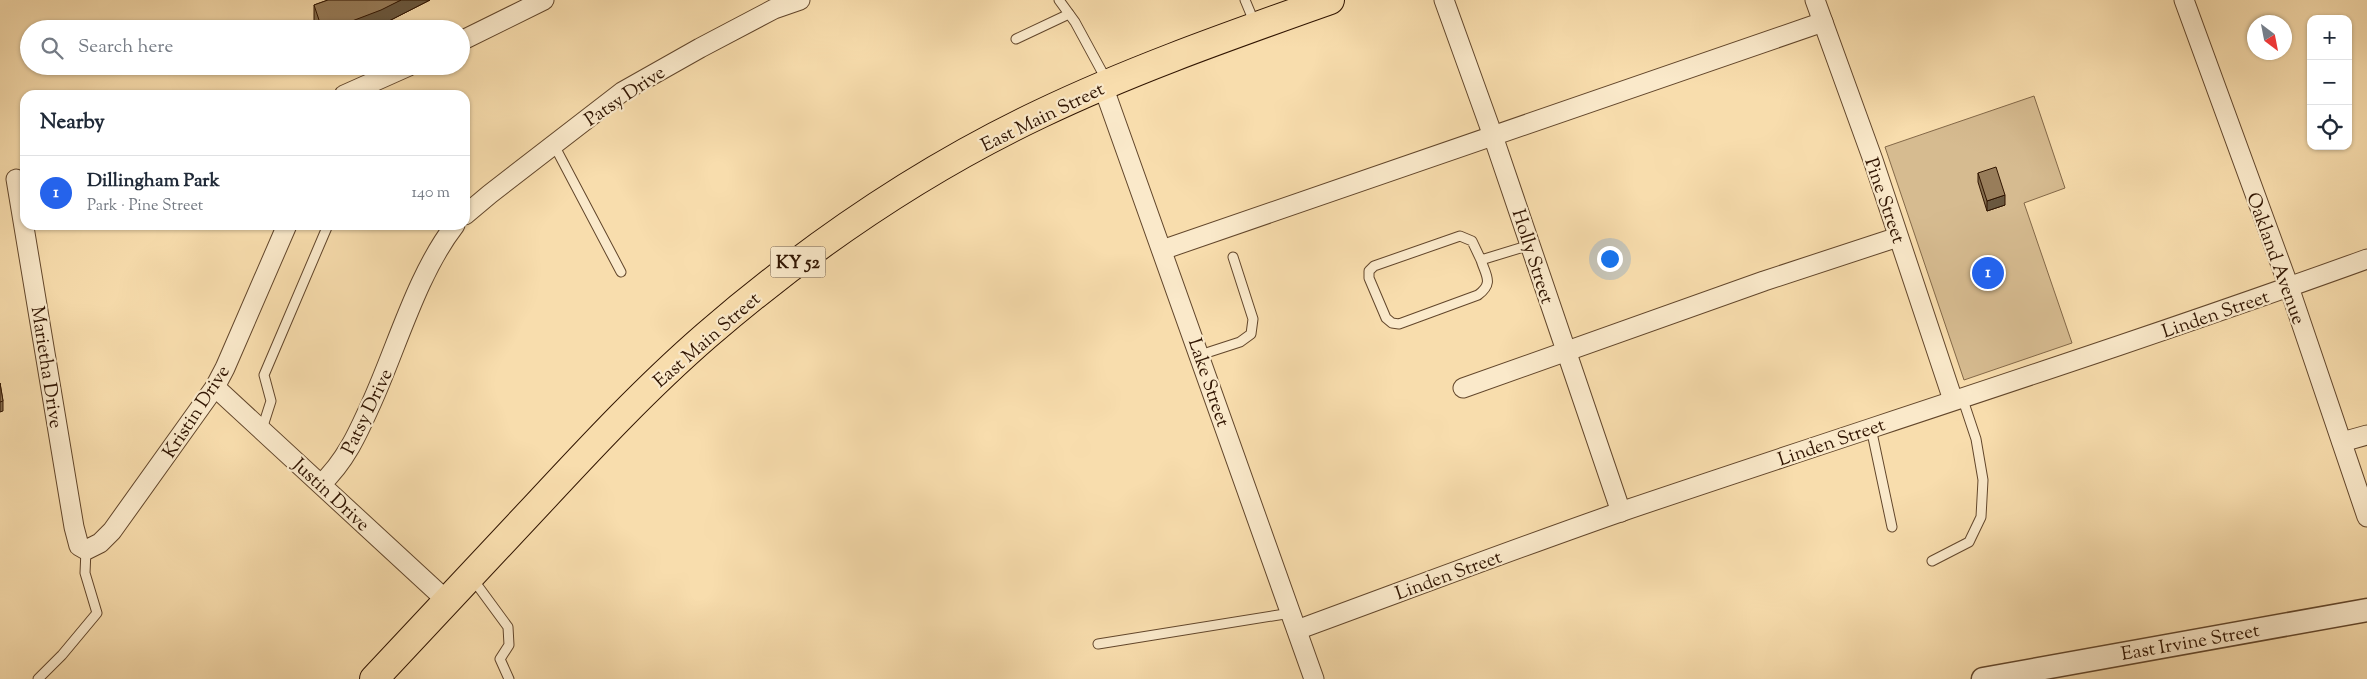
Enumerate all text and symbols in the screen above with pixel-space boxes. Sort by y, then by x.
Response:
north arrow [2247,15,2292,60]
map controls [2307,15,2352,150]
button: + [2307,15,2352,60]
search box [20,20,470,75]
icon: search [38,34,66,62]
text: Search here [78,34,173,61]
street label: Patsy Drive [580,60,671,134]
button: − [2307,60,2352,105]
street label: East Main Street [977,76,1110,160]
button: locate [2307,105,2352,150]
text: Nearby [40,108,105,138]
street label: Pine Street [1856,154,1911,248]
text: Dillingham Park [87,168,220,195]
text: 1 [53,182,59,205]
text: 140 m [412,182,450,205]
street label: Oakland Avenue [2238,189,2311,329]
text: Park · Pine Street [87,195,203,218]
street label: Holly Street [1504,206,1560,308]
road number: KY 52 [770,246,826,278]
your location [1597,246,1623,272]
pin: 1 [1972,254,2004,292]
street label: Linden Street [2159,284,2273,346]
street label: East Main Street [648,286,768,395]
street label: Marietha Drive [23,304,69,431]
street label: Lake Street [1180,335,1236,431]
street label: Kristin Drive [157,360,237,464]
street label: Patsy Drive [336,365,401,459]
street label: Linden Street [1775,412,1889,474]
street label: Justin Drive [285,452,375,539]
street label: Linden Street [1392,544,1506,608]
street label: East Irvine Street [2119,618,2262,669]

